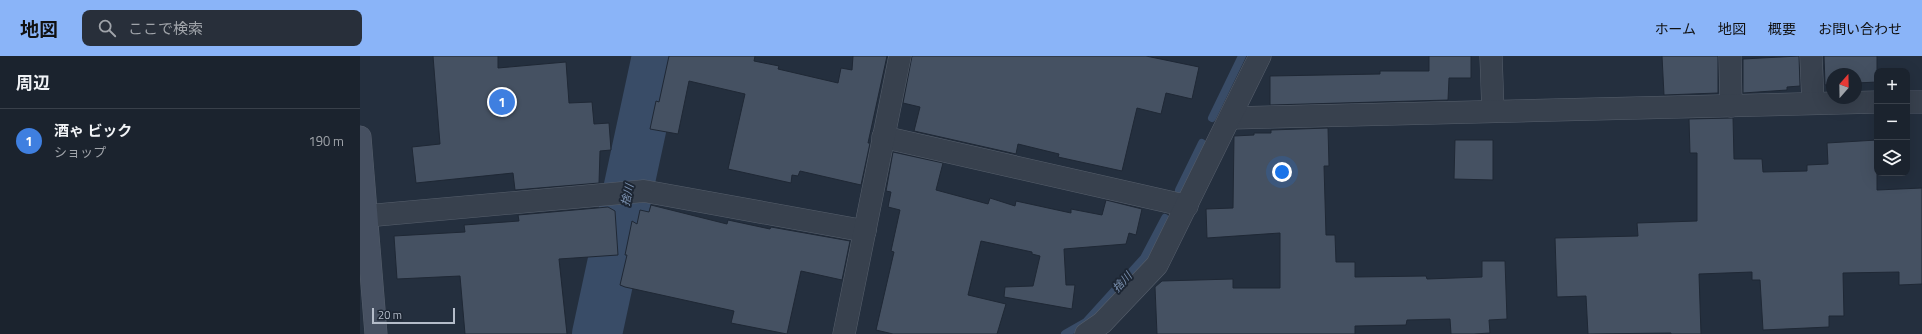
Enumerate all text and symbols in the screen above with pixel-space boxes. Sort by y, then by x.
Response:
search box [82,10,362,46]
text: 地図 [20,14,58,43]
icon: search [96,17,118,39]
text: ここで検索 [128,17,203,40]
text: ホーム [1654,18,1696,39]
text: 地図 [1718,18,1746,39]
text: 概要 [1768,18,1796,39]
text: お問い合わせ [1818,18,1902,39]
north arrow [1826,68,1862,104]
map controls [1874,68,1910,176]
button: + [1874,68,1910,104]
text: 周辺 [16,70,50,96]
pin: 1 [489,87,515,117]
button: − [1874,104,1910,140]
text: 酒ゃ ビック [54,119,132,142]
text: 1 [25,131,33,151]
text: 190 m [308,131,344,151]
button: layers [1874,140,1910,176]
text: ショップ [54,142,106,162]
your location [1272,162,1292,182]
water label: 捨川 [617,182,637,207]
water label: 捨川 [1109,268,1136,296]
scale bar [372,306,455,325]
text: 20 m [378,307,402,323]

